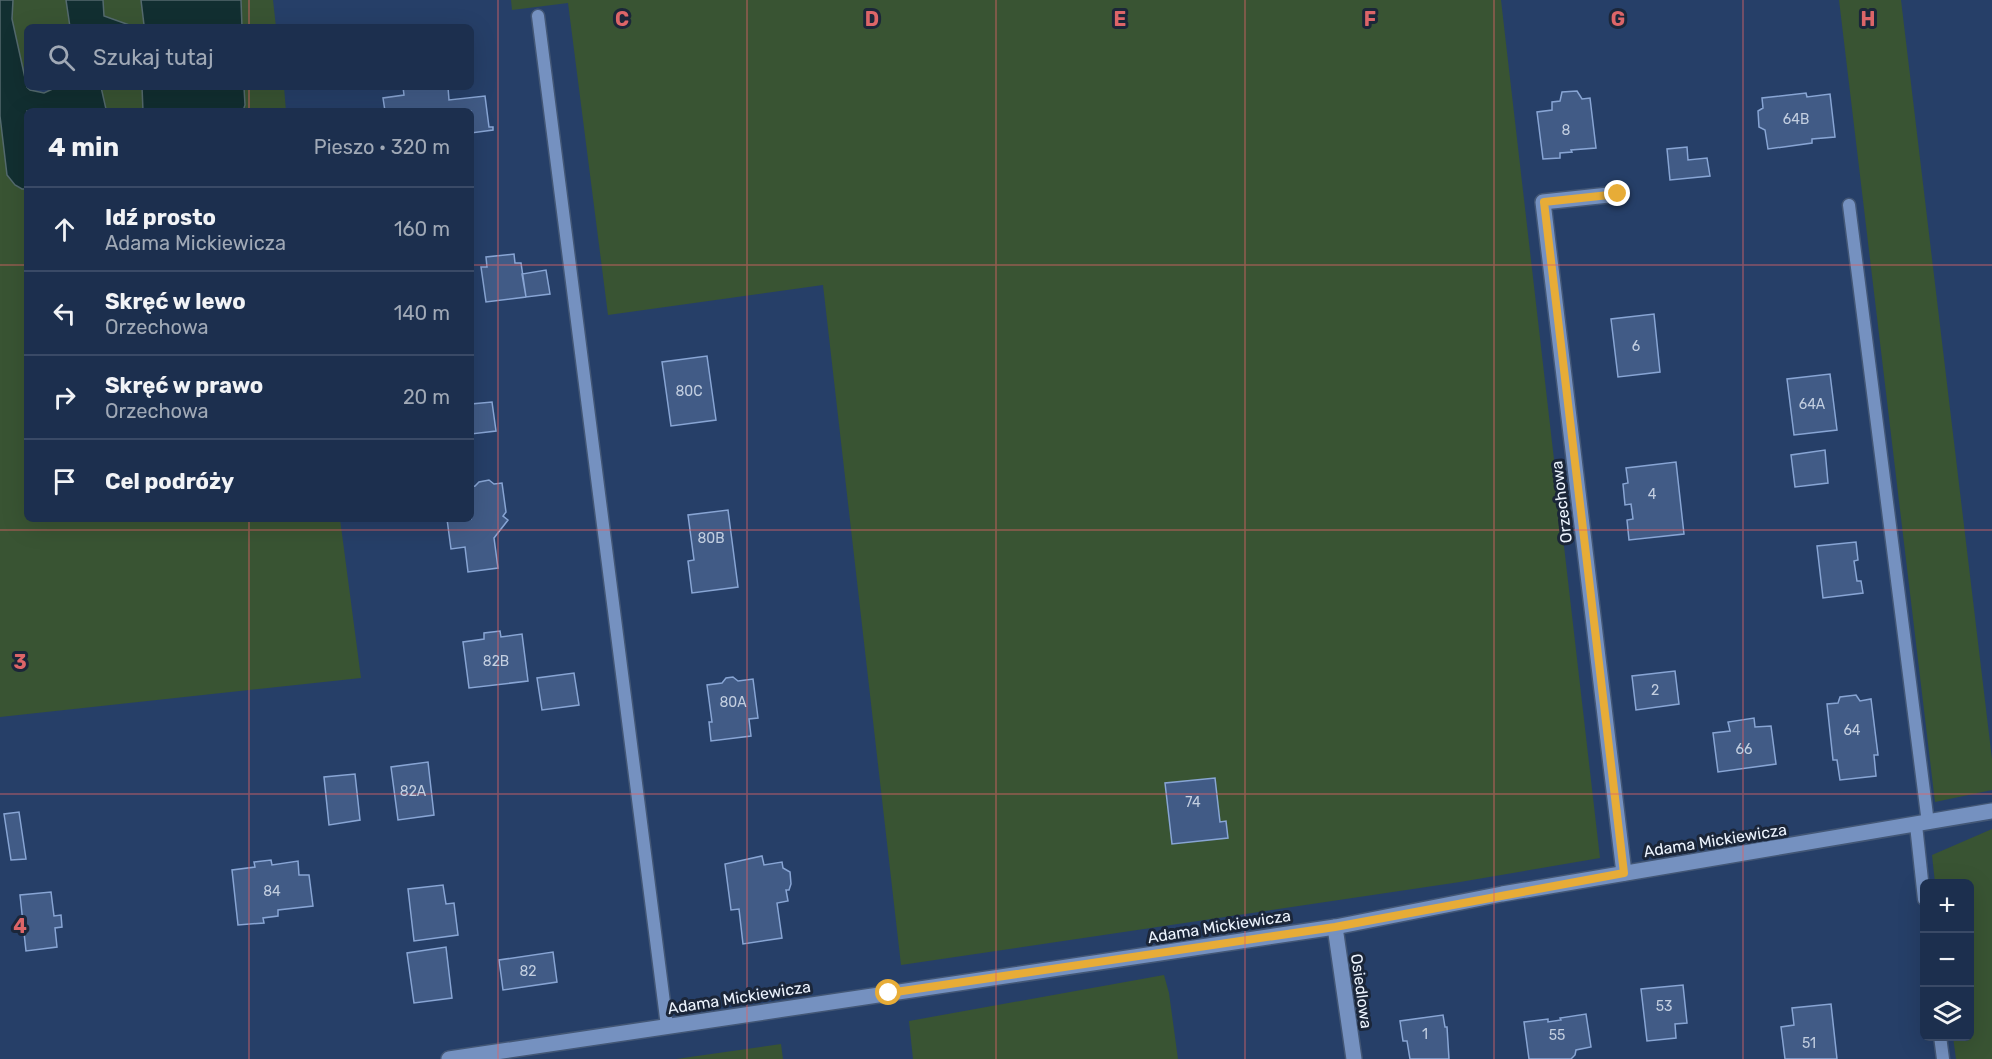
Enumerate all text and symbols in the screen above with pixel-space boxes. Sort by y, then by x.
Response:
text: C [615,7,629,31]
text: D [865,7,879,31]
text: E [1114,7,1126,31]
text: F [1364,7,1376,31]
text: G [1611,7,1625,31]
text: H [1861,7,1875,31]
search box [24,24,474,90]
icon: search [45,41,78,74]
text: Szukaj tutaj [93,44,214,71]
house number: 64B [1783,111,1809,128]
house number: 8 [1562,122,1571,139]
text: 4 min [48,132,119,163]
text: Pieszo · 320 m [314,135,450,159]
route end [1604,180,1630,206]
text: Idź prosto [105,204,216,231]
icon: ahead [48,213,81,246]
text: 160 m [394,217,450,241]
text: Adama Mickiewicza [105,231,286,255]
text: Skręć w lewo [105,288,246,315]
icon: left [48,297,81,330]
text: 140 m [394,301,450,325]
text: Orzechowa [105,315,209,339]
house number: 6 [1632,338,1640,355]
text: Skręć w prawo [105,372,263,399]
icon: right [48,381,81,414]
house number: 80C [675,383,703,400]
text: 20 m [403,385,450,409]
house number: 64A [1799,396,1826,413]
text: Orzechowa [105,399,209,423]
street label: Orzechowa [1547,460,1576,544]
icon: arrive [48,465,81,498]
text: Cel podróży [105,468,234,495]
house number: 4 [1648,486,1657,503]
house number: 80B [697,530,725,547]
text: 3 [13,650,27,674]
house number: 82B [483,653,509,670]
house number: 2 [1651,682,1659,699]
house number: 80A [719,694,747,711]
house number: 64 [1843,722,1861,739]
house number: 66 [1736,741,1752,758]
house number: 82A [400,783,427,800]
house number: 74 [1185,794,1201,811]
street label: Adama Mickiewicza [1642,820,1788,861]
map controls [1920,879,1974,1041]
button: + [1920,879,1974,933]
house number: 84 [263,883,281,900]
street label: Adama Mickiewicza [1146,906,1292,947]
text: 4 [13,914,27,938]
button: − [1920,933,1974,987]
street label: Osiedlowa [1347,952,1376,1030]
house number: 82 [519,963,537,980]
street label: Adama Mickiewicza [666,977,812,1018]
route start [875,979,901,1005]
button: layers [1920,987,1974,1041]
house number: 53 [1656,998,1672,1015]
house number: 1 [1422,1026,1428,1043]
house number: 55 [1549,1027,1565,1044]
house number: 51 [1802,1035,1816,1052]

